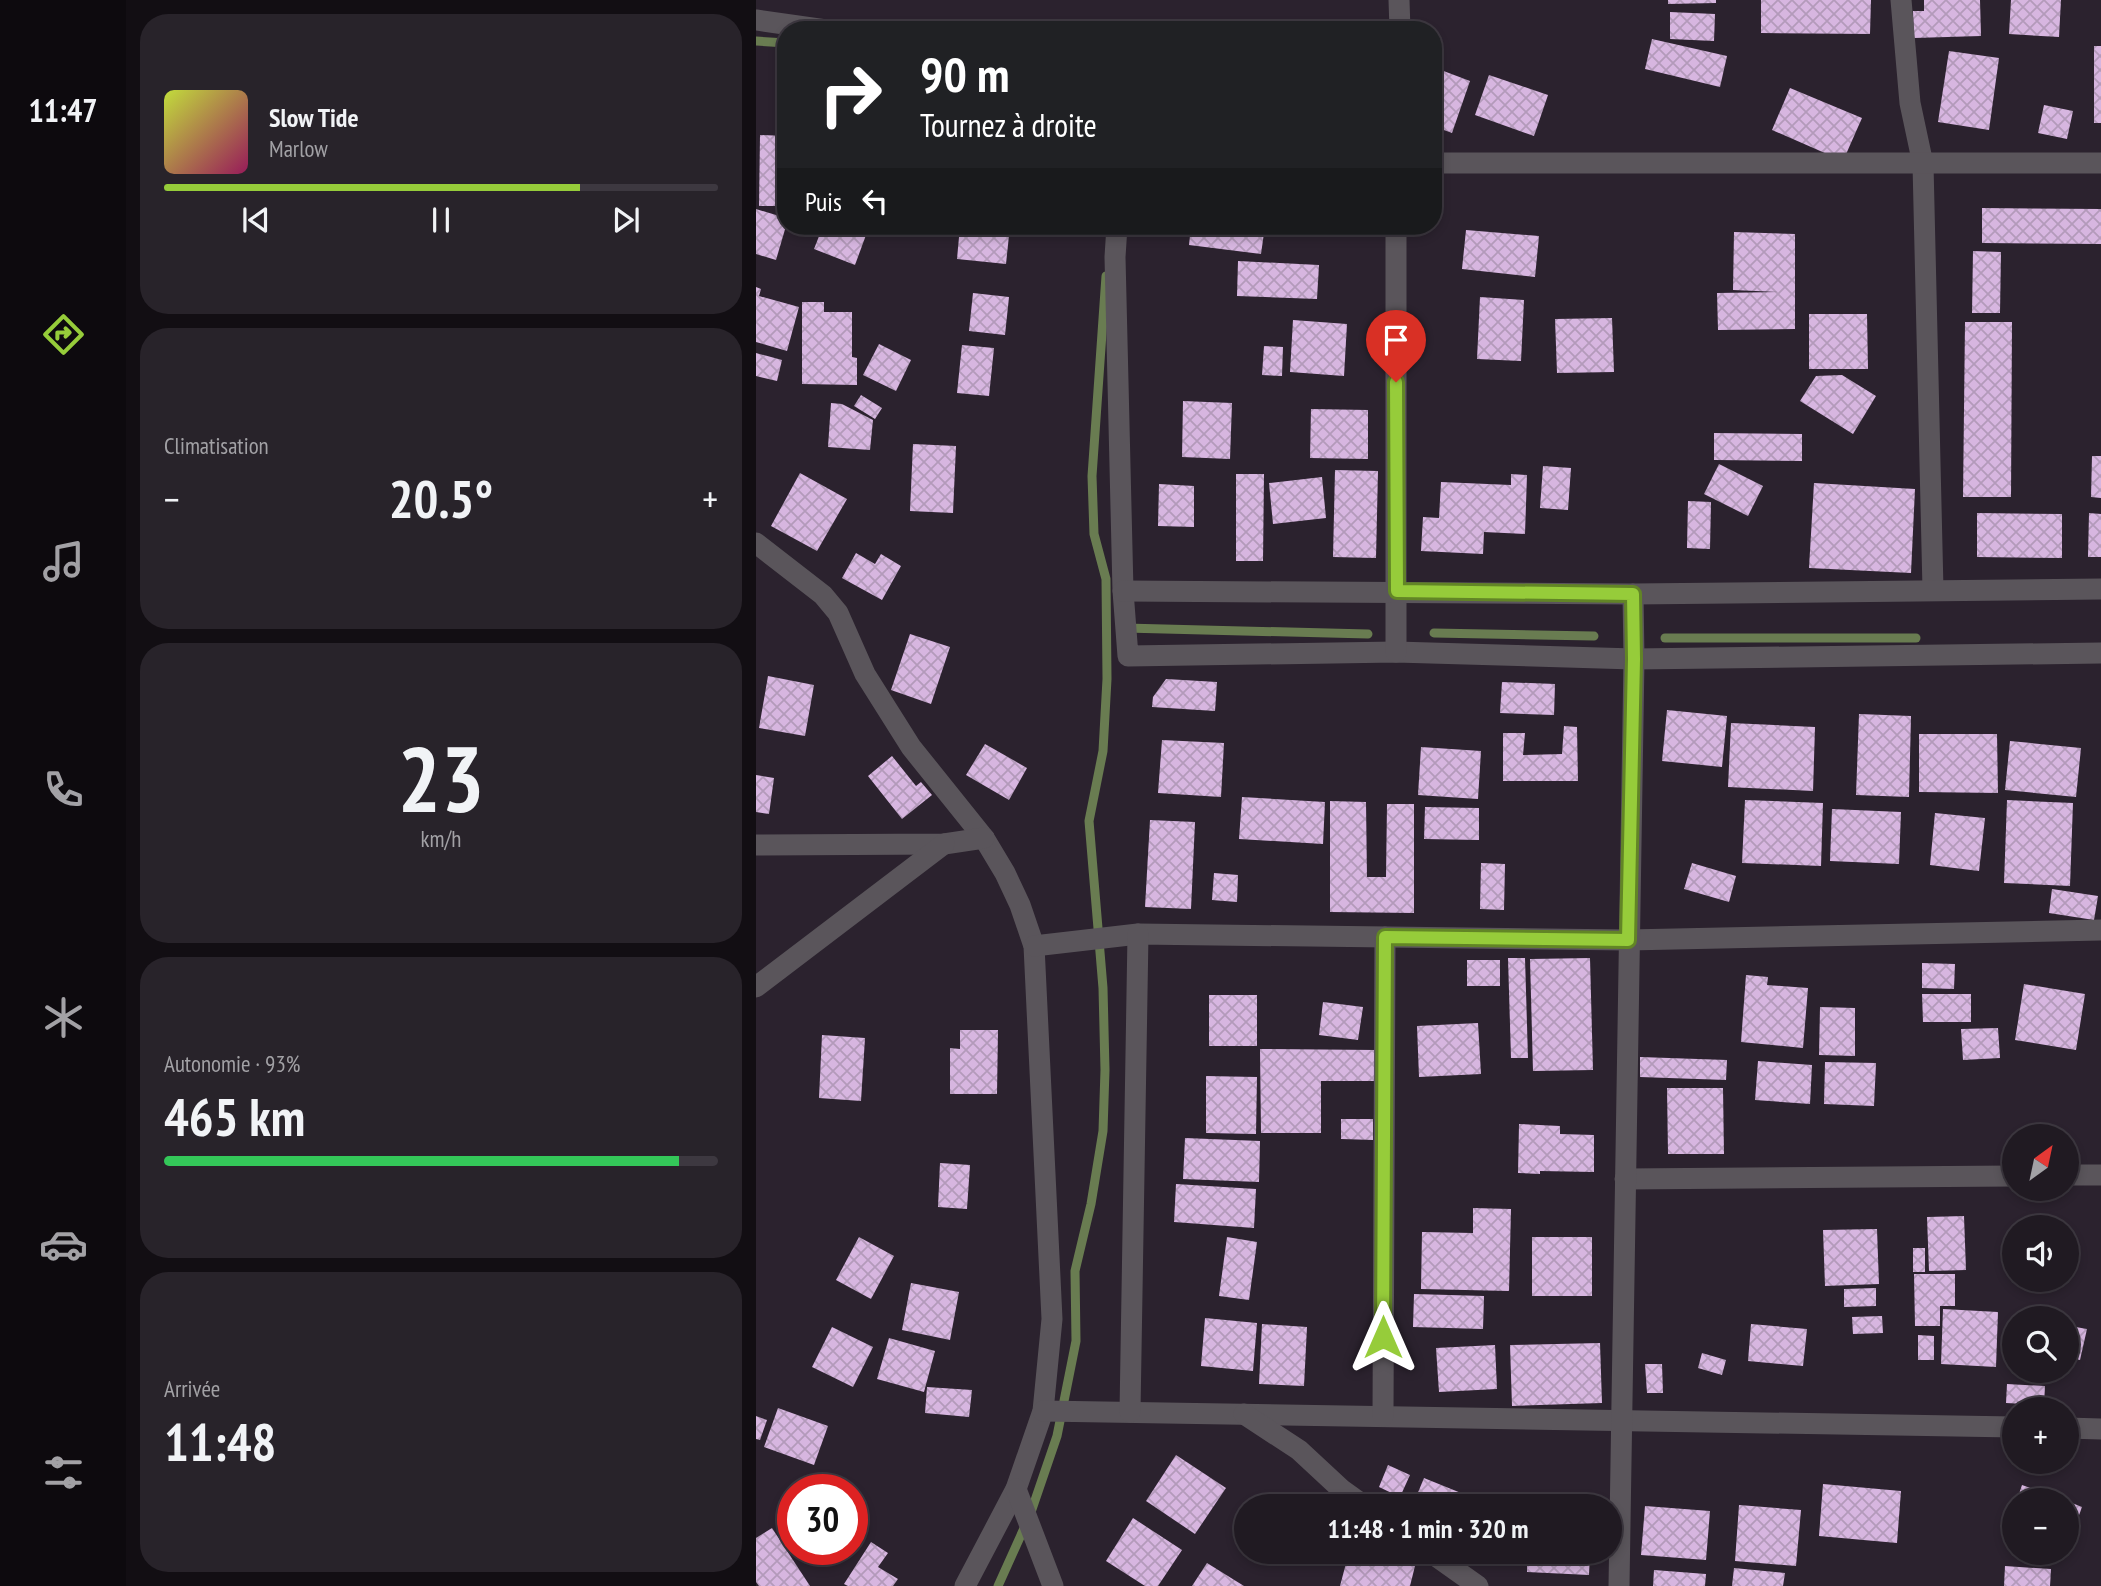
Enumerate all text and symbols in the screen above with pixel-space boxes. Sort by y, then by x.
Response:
text: 90 m [920,42,1009,106]
icon: right [805,49,896,140]
text: 11:47 [28,89,98,131]
text: Slow Tide [269,101,359,134]
text: Tournez à droite [920,104,1097,146]
text: Marlow [269,134,328,163]
icon: left [856,182,894,220]
text: Puis [805,185,842,218]
icon: previous [237,201,275,239]
icon: pause [422,201,460,239]
icon: next [607,201,645,239]
icon: directions [39,310,88,359]
pin [1366,310,1426,382]
icon: arrive [1377,321,1415,359]
text: Climatisation [164,431,269,460]
text: 20.5° [389,465,493,532]
text: − [164,474,180,523]
text: + [702,474,718,523]
icon: music [39,537,88,586]
text: 23 [398,719,485,837]
icon: phone [39,765,88,814]
text: km/h [421,824,461,853]
icon: climate [39,993,88,1042]
text: Autonomie · 93% [164,1049,300,1078]
text: 465 km [164,1083,305,1150]
north arrow [2002,1124,2079,1200]
map controls [2002,1124,2079,1565]
button: sound [2002,1215,2079,1292]
icon: car [39,1220,88,1269]
position arrow [1346,1300,1420,1374]
button: search [2002,1306,2079,1383]
text: Arrivée [164,1374,220,1403]
button: + [2002,1397,2079,1474]
text: 11:48 [164,1408,276,1475]
icon: filters [39,1448,88,1497]
speed limit sign: 30 [777,1474,868,1565]
button: − [2002,1488,2079,1565]
text: 11:48 · 1 min · 320 m [1328,1512,1528,1545]

